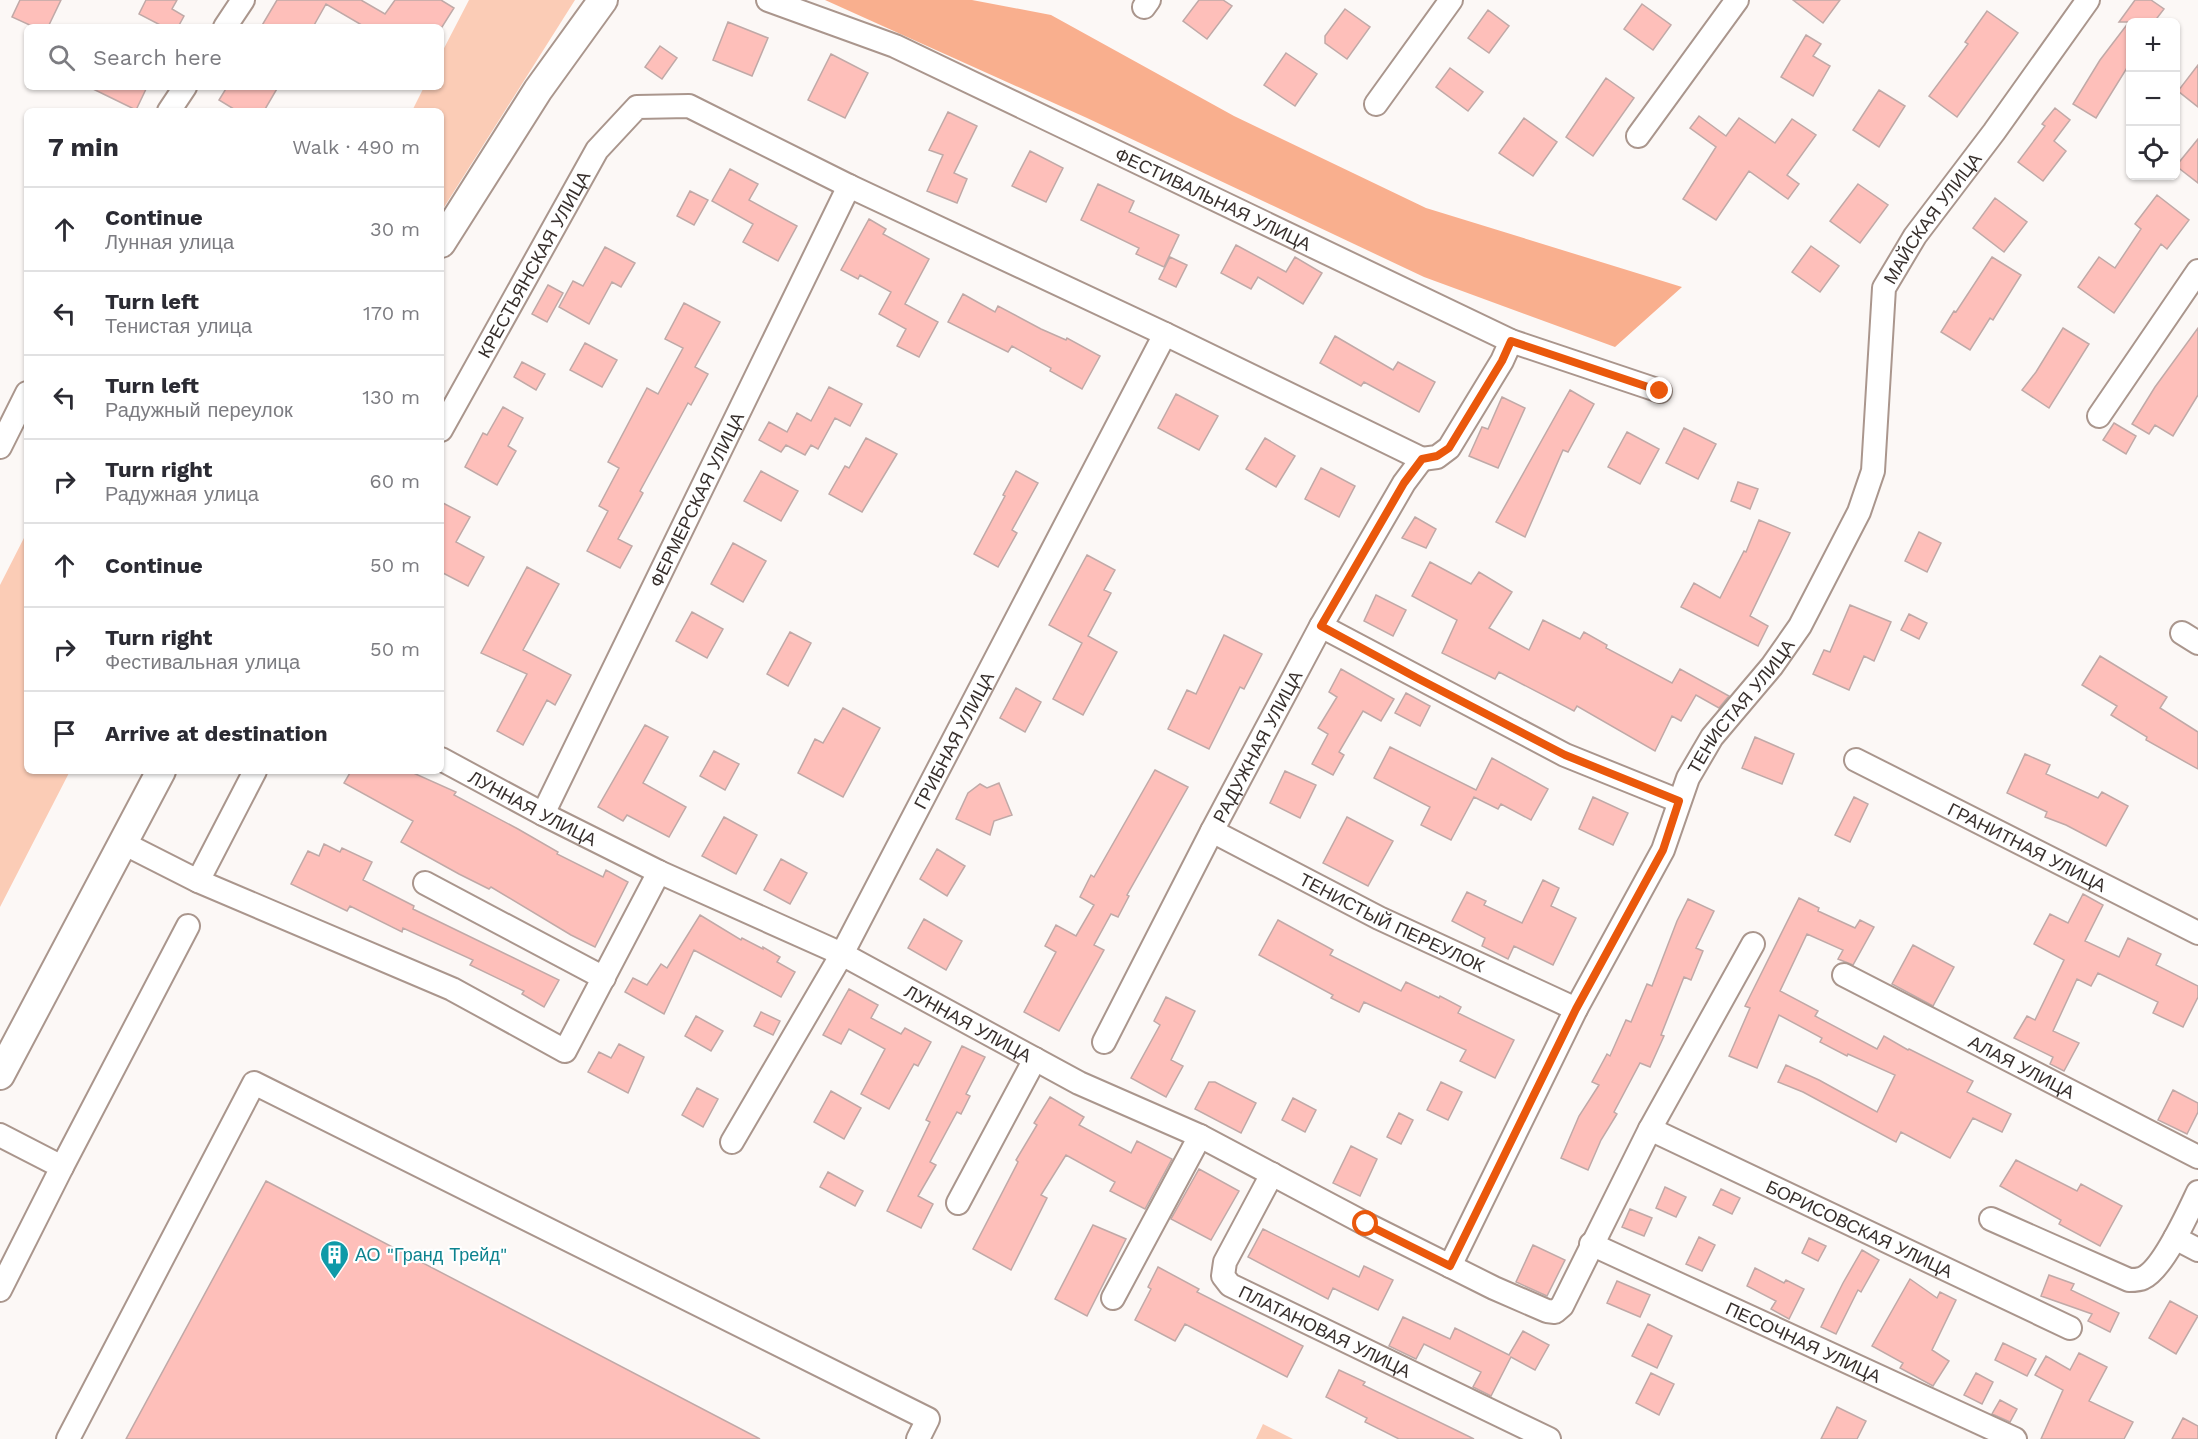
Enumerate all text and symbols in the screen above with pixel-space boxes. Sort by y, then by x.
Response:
map controls [2126,18,2180,180]
button: + [2126,18,2180,72]
search box [24,24,444,90]
icon: search [45,41,78,74]
text: Search here [93,45,222,70]
button: − [2126,72,2180,126]
button: locate [2126,126,2180,180]
text: 7 min [48,132,119,162]
text: Walk · 490 m [292,135,420,159]
street label: ФЕСТИВАЛЬНАЯ УЛИЦА [1112,143,1315,254]
street label: МАЙСКАЯ УЛИЦА [1879,148,1985,287]
street label: КРЕСТЬЯНСКАЯ УЛИЦА [473,167,594,361]
text: Continue [105,205,203,230]
icon: ahead [48,213,81,246]
text: 30 m [370,217,420,241]
text: Лунная улица [105,230,234,254]
text: Turn left [105,289,199,314]
icon: left [48,297,81,330]
text: 170 m [363,301,420,325]
text: Тенистая улица [105,314,252,338]
text: Turn left [105,373,199,398]
route end [1646,377,1672,403]
icon: left [48,381,81,414]
text: 130 m [362,385,420,409]
text: Радужный переулок [105,398,293,422]
street label: ФЕРМЕРСКАЯ УЛИЦА [645,408,748,590]
text: Turn right [105,457,212,482]
icon: right [48,465,81,498]
text: 60 m [370,469,420,493]
text: Радужная улица [105,482,259,506]
icon: ahead [48,549,81,582]
text: Continue [105,553,203,578]
text: 50 m [370,553,420,577]
text: Turn right [105,625,212,650]
icon: right [48,633,81,666]
street label: ТЕНИСТАЯ УЛИЦА [1683,635,1798,777]
text: 50 m [370,637,420,661]
text: Фестивальная улица [105,650,300,674]
street label: РАДУЖНАЯ УЛИЦА [1208,667,1306,826]
street label: ГРИБНАЯ УЛИЦА [909,668,998,812]
icon: arrive [48,717,81,750]
text: Arrive at destination [105,721,328,746]
street label: ЛУННАЯ УЛИЦА [465,766,600,850]
street label: ГРАНИТНАЯ УЛИЦА [1945,798,2110,895]
street label: ТЕНИСТЫЙ ПЕРЕУЛОК [1296,868,1489,976]
street label: ЛУННАЯ УЛИЦА [901,980,1035,1066]
street label: АЛАЯ УЛИЦА [1965,1031,2078,1102]
street label: БОРИСОВСКАЯ УЛИЦА [1763,1175,1956,1282]
route start [1352,1210,1378,1236]
building icon: АО "Гранд Трейд" [318,1238,350,1280]
place label: АО "Гранд Трейд" [355,1244,507,1265]
street label: ПЛАТАНОВАЯ УЛИЦА [1236,1281,1415,1381]
street label: ПЕСОЧНАЯ УЛИЦА [1723,1297,1884,1386]

